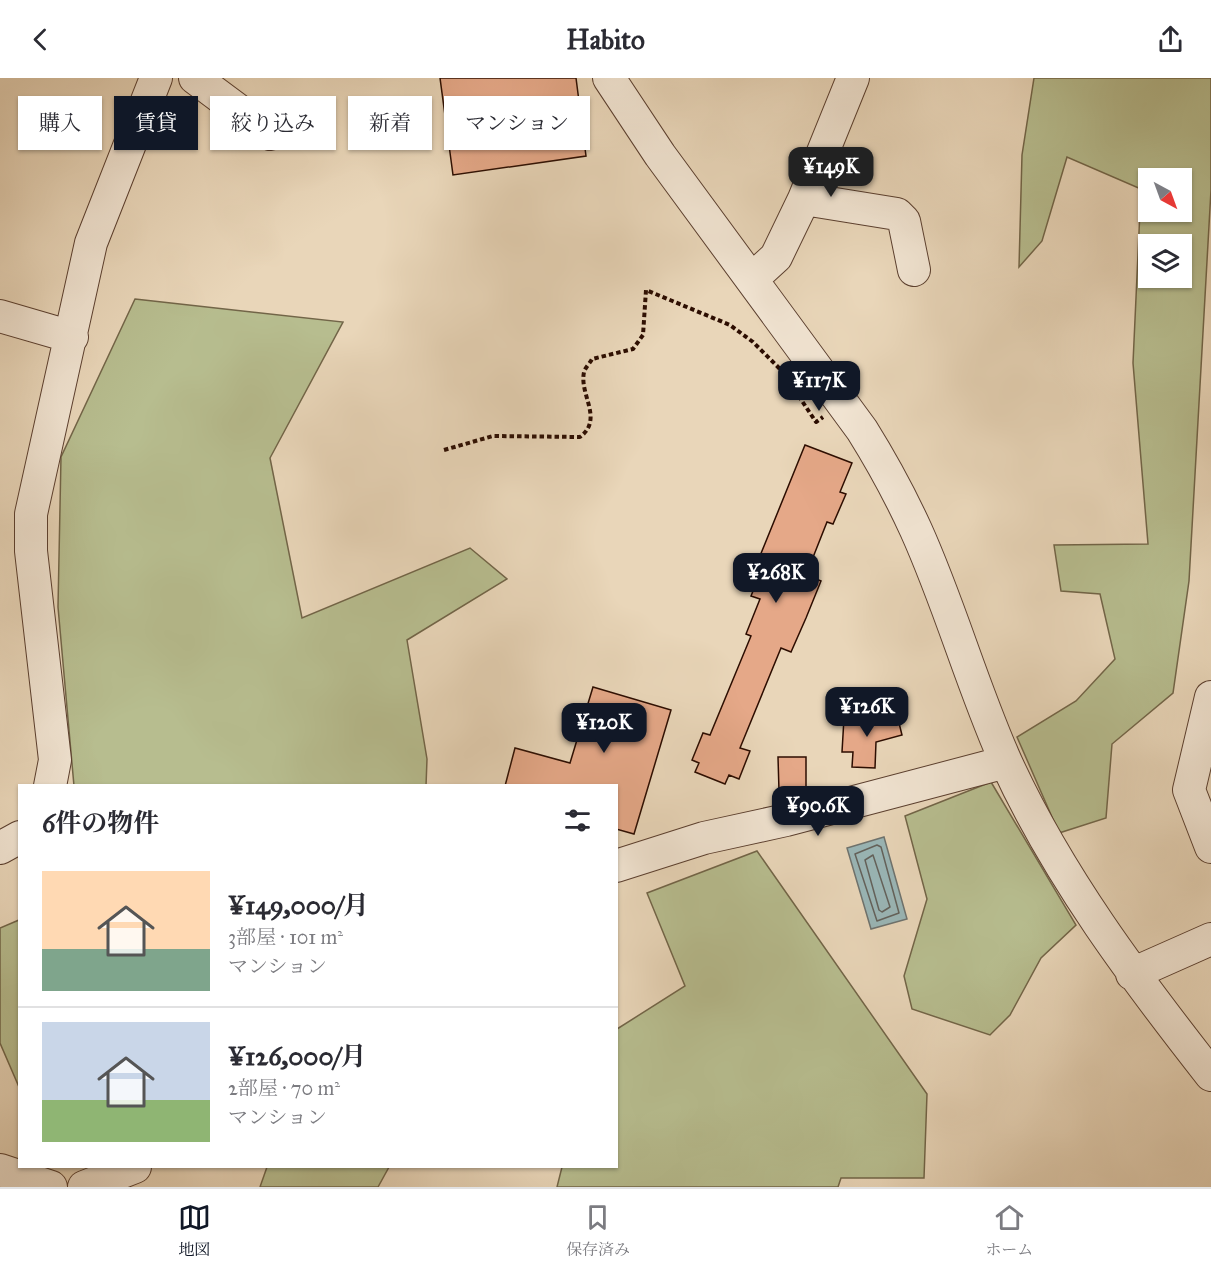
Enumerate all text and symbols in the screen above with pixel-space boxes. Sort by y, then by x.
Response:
icon: back [24,23,57,56]
text: Habito [566,23,645,56]
icon: share [1154,23,1187,56]
chip: 購入 [18,96,102,150]
chip: 賃貸 [114,96,198,150]
chip: 絞り込み [210,96,336,150]
chip: 新着 [348,96,432,150]
chip: マンション [444,96,590,150]
pin: ¥149K [789,147,873,198]
text: ¥149K [802,154,860,178]
north arrow [1138,168,1192,222]
map controls [1138,168,1192,288]
button: layers [1138,234,1192,288]
pin: ¥117K [777,361,861,412]
text: ¥117K [792,368,846,392]
pin: ¥268K [734,553,818,604]
text: ¥268K [747,560,805,584]
pin: ¥126K [825,687,909,738]
text: ¥126K [839,694,895,718]
pin: ¥120K [562,703,646,754]
text: ¥120K [576,710,632,734]
pin: ¥90.6K [769,786,867,837]
text: ¥90.6K [786,793,850,817]
icon: filters [561,804,594,837]
text: 6件の物件 [42,807,159,839]
text: ¥149,000/月 [228,889,369,921]
icon: home [90,895,162,967]
text: 3部屋 · 101 m² [228,925,343,949]
text: マンション [228,954,327,978]
text: ¥126,000/月 [228,1040,367,1072]
icon: home [90,1046,162,1118]
text: 2部屋 · 70 m² [228,1076,340,1100]
text: マンション [228,1105,327,1129]
tab: 地図 [178,1201,211,1260]
tab: 保存済み [566,1201,630,1260]
tab: ホーム [985,1201,1033,1260]

